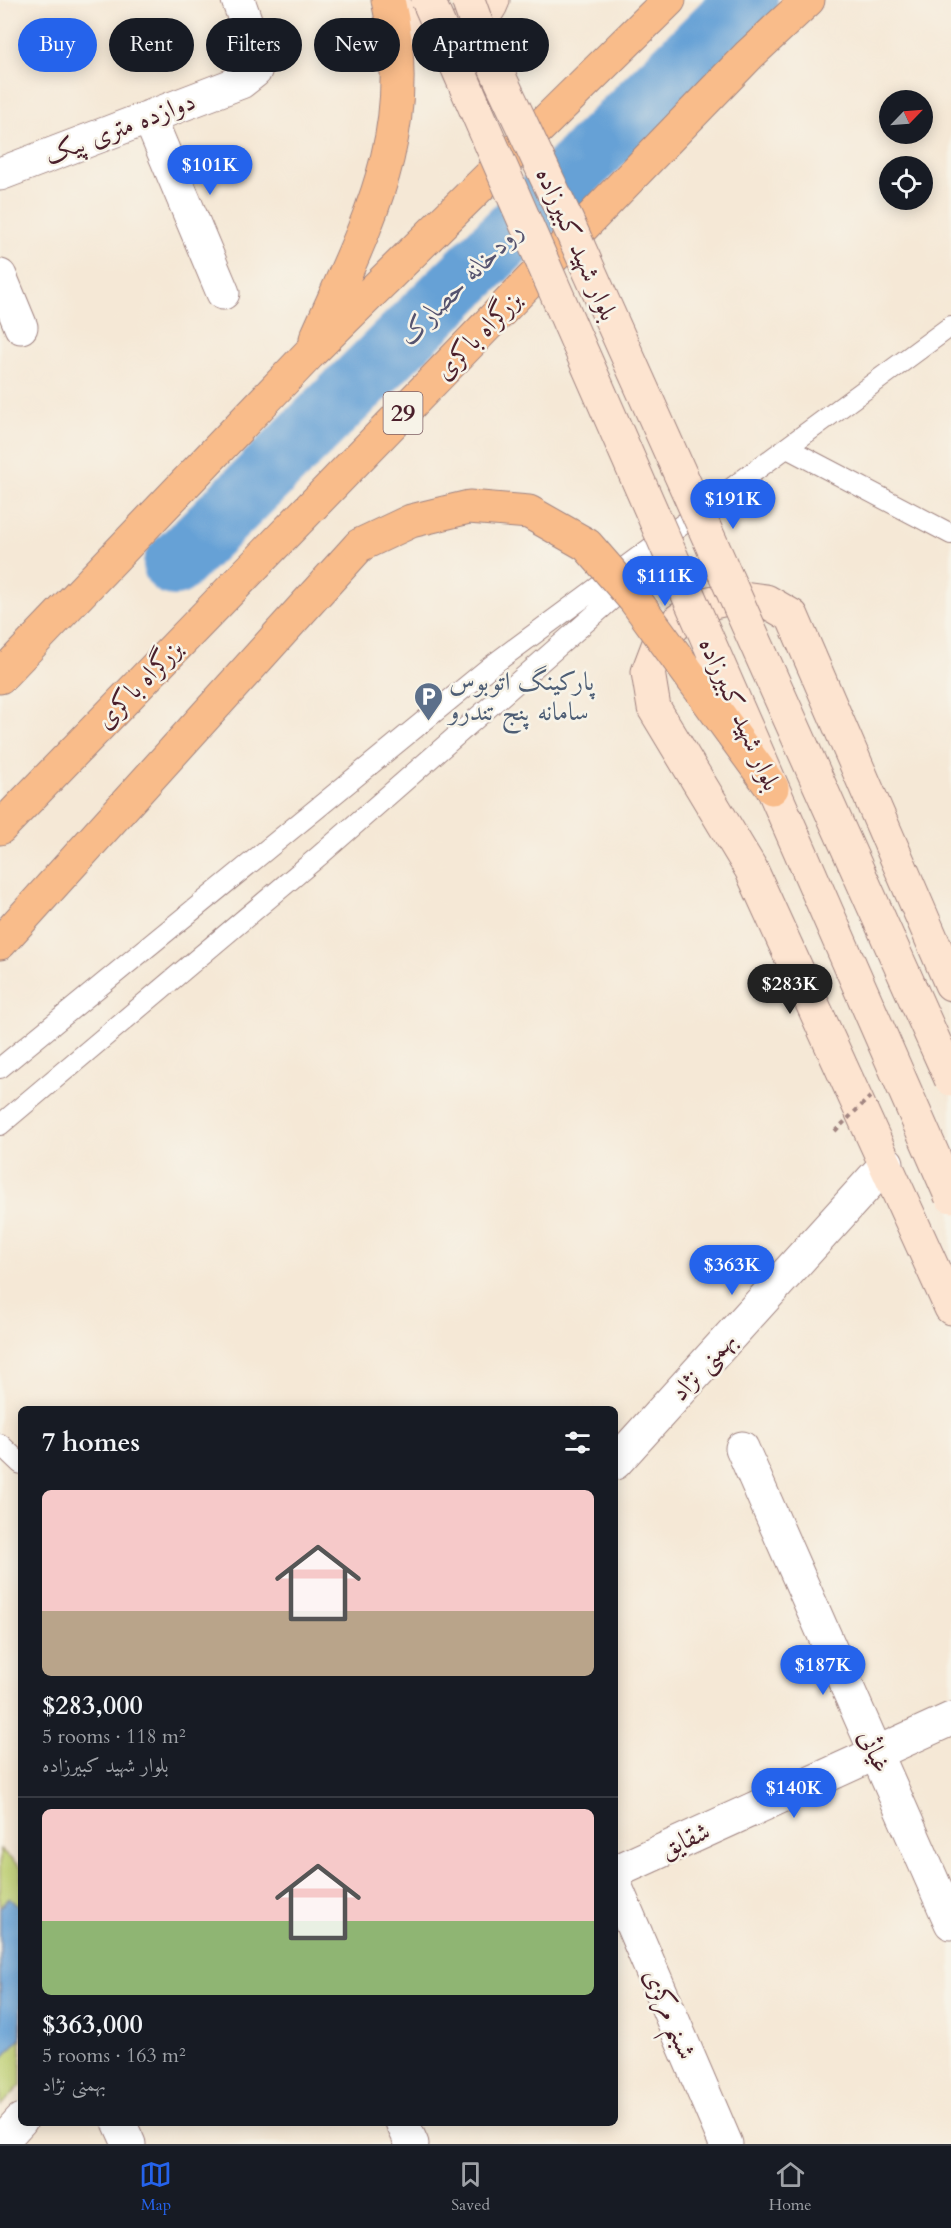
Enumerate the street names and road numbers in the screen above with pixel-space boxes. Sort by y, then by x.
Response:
street label: دوازده متری پیک [39,83,201,174]
street label: بلوار شهید کبیرزاده [528,162,626,326]
street label: بزرگراه باکری [427,282,530,387]
road number: 29 [384,392,422,434]
street label: بزرگراه باکری [88,631,191,736]
street label: بلوار شهید کبیرزاده [691,632,789,796]
street label: بهمنی نژاد [662,1323,745,1409]
street label: غیاثی [850,1724,900,1778]
street label: شقایق [654,1814,716,1866]
street label: شبنم مرکزی [628,1963,705,2068]

